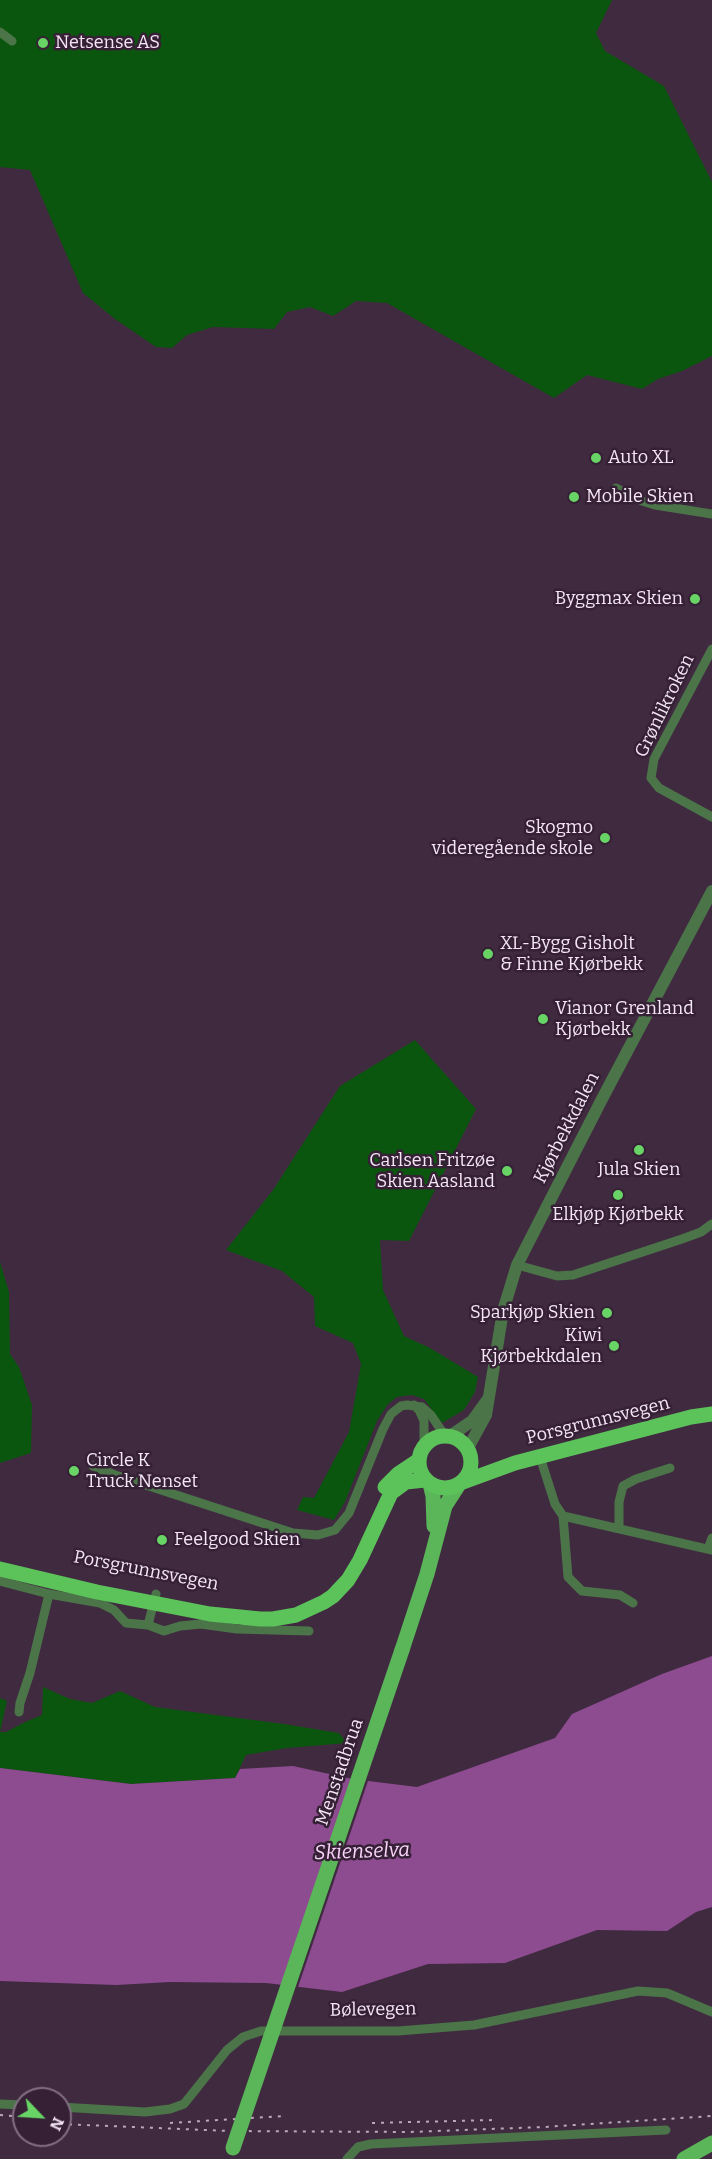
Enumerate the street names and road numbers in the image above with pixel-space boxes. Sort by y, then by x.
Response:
street label: Grønlikroken [631,651,699,761]
street label: Kjørbekkdalen [530,1069,604,1187]
street label: Porsgrunnsvegen [524,1393,672,1449]
street label: Porsgrunnsvegen [72,1546,220,1596]
street label: Menstadbrua [312,1716,368,1828]
street label: Bølevegen [330,1998,416,2022]

